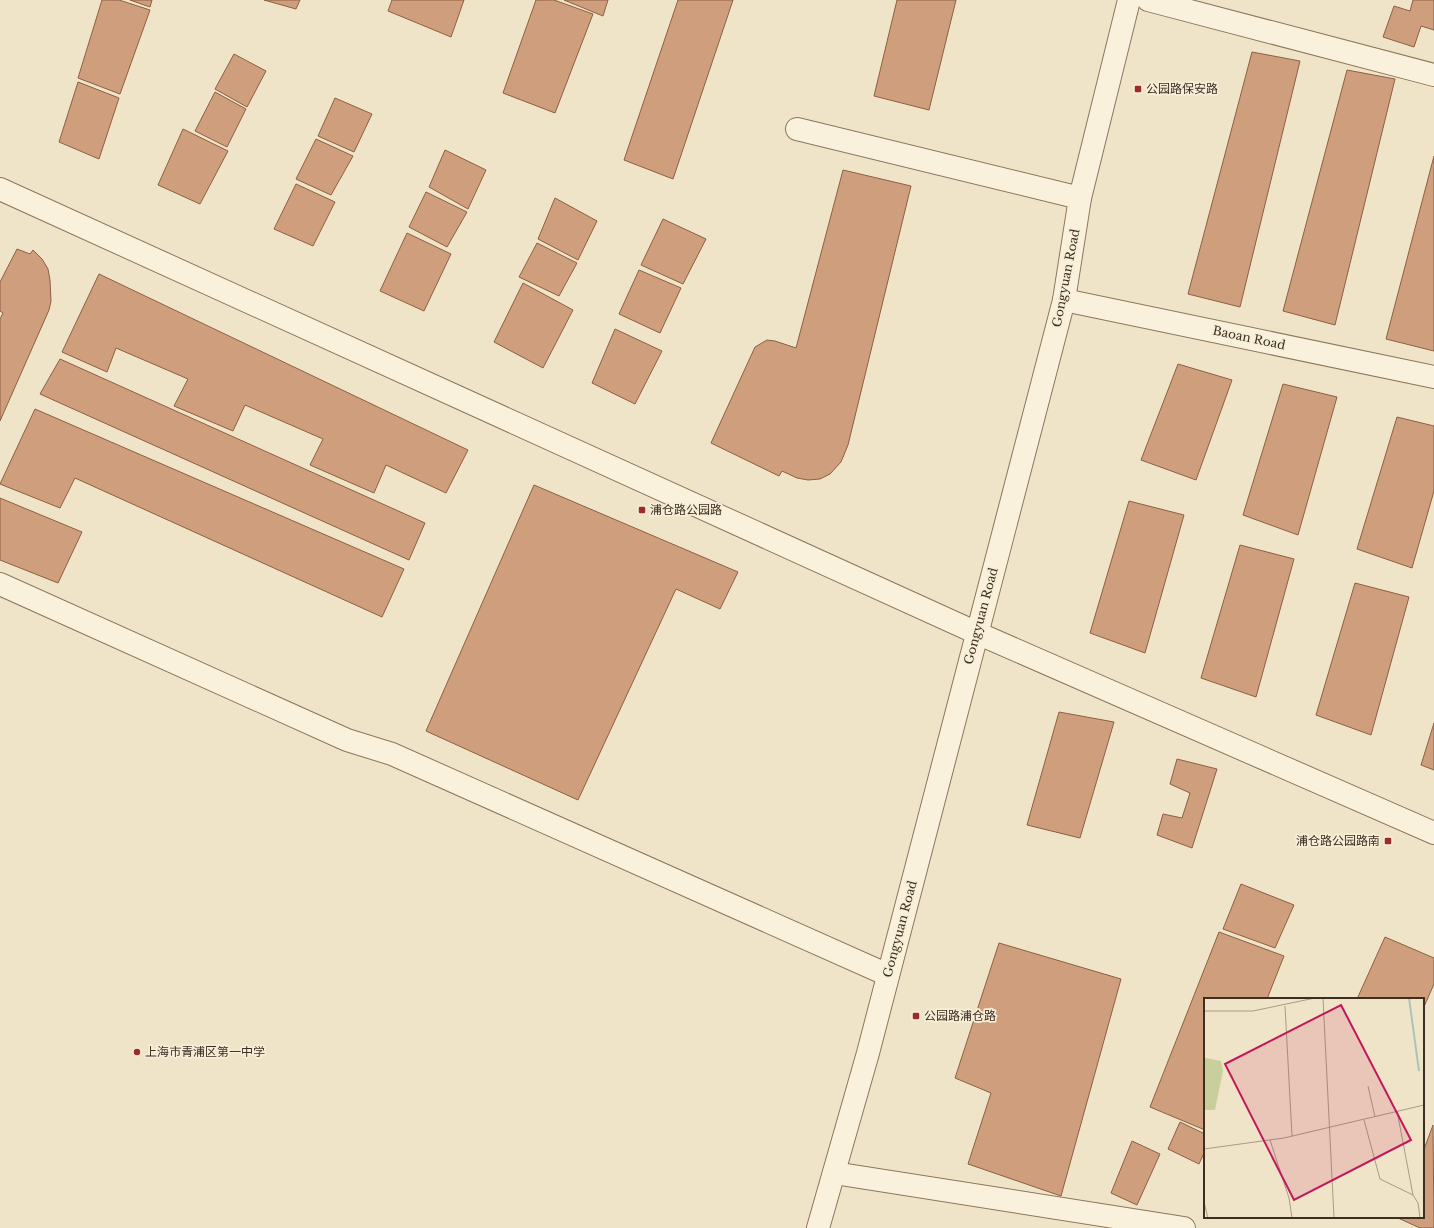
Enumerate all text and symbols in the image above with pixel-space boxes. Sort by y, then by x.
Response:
place label: 公园路保安路 [1146,81,1218,96]
marker: 公园路保安路 [1133,84,1143,94]
street label: Gongyuan Road [1049,228,1082,328]
street label: Baoan Road [1211,322,1287,353]
place label: 浦仓路公园路 [650,502,722,517]
marker: 浦仓路公园路 [637,505,647,515]
street label: Gongyuan Road [960,566,1001,666]
place label: 浦仓路公园路南 [1296,833,1380,848]
marker: 浦仓路公园路南 [1383,836,1393,846]
street label: Gongyuan Road [879,879,920,979]
inset map [1204,998,1424,1218]
place label: 公园路浦仓路 [924,1008,996,1023]
marker: 公园路浦仓路 [911,1011,921,1021]
place label: 上海市青浦区第一中学 [145,1044,265,1059]
marker: 上海市青浦区第一中学 [132,1047,142,1057]

